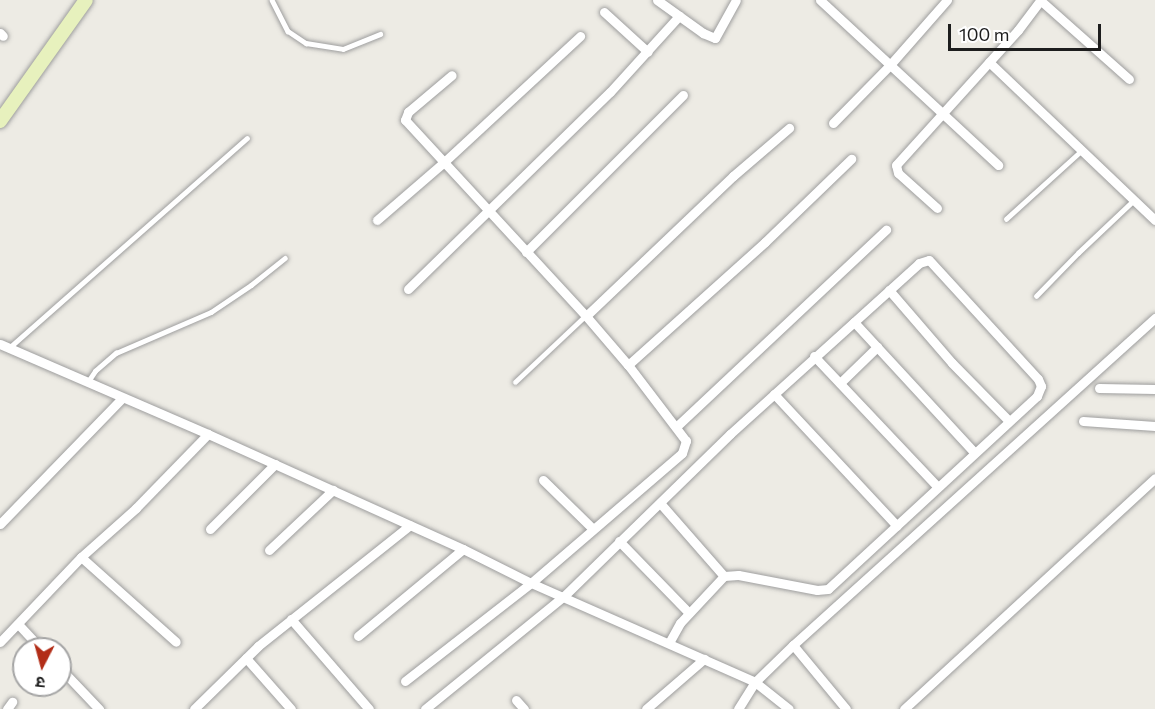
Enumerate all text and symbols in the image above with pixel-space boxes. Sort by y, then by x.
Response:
scale bar [951,12,1104,50]
text: 100 m [959,23,1009,45]
north arrow [12,637,72,697]
text: उ [35,673,46,693]

